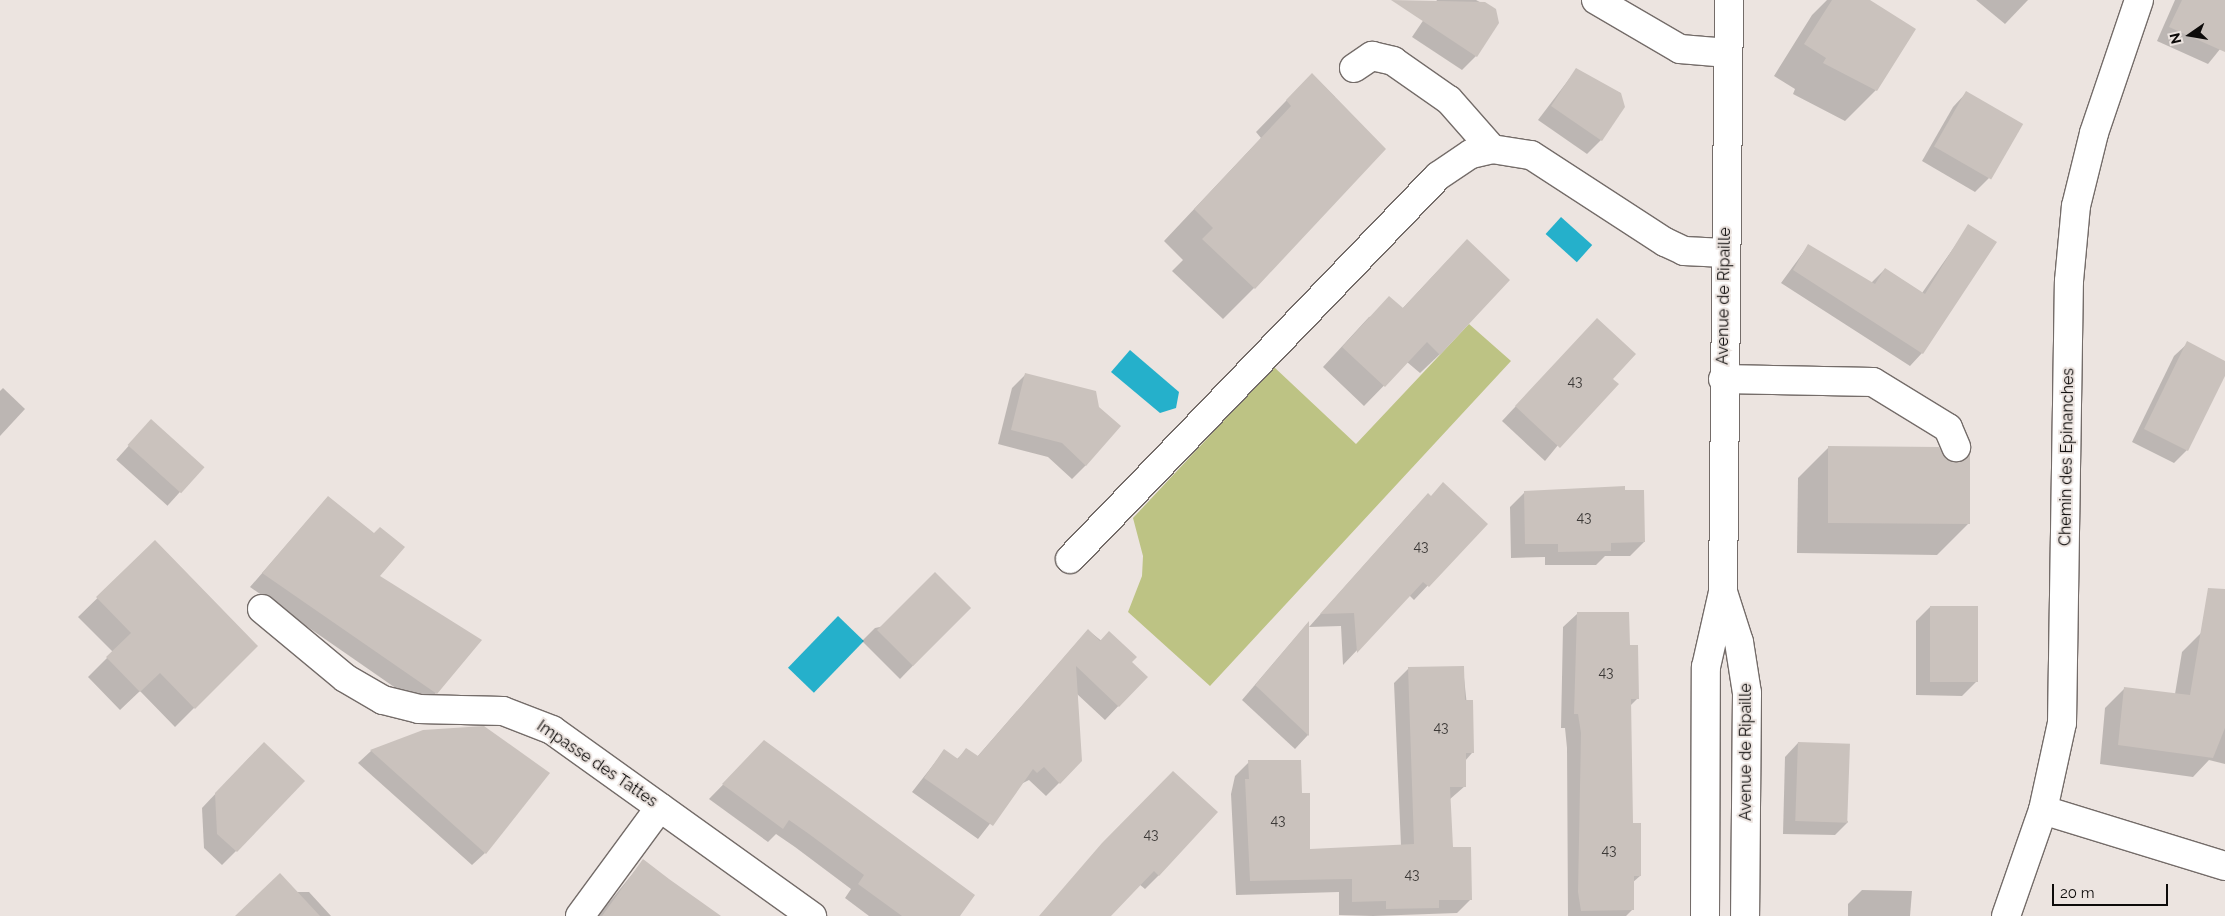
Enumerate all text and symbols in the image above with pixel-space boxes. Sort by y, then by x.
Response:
north arrow [2165,10,2215,60]
text: N [2166,31,2184,45]
street label: Avenue de Ripaille [1713,227,1735,365]
street label: Chemin des Epinanches [2056,368,2078,546]
house number: 43 [1567,373,1583,389]
house number: 43 [1576,509,1592,525]
house number: 43 [1413,538,1429,554]
house number: 43 [1598,664,1614,680]
street label: Avenue de Ripaille [1736,683,1756,821]
street label: Impasse des Tattes [533,716,661,812]
house number: 43 [1433,719,1449,735]
house number: 43 [1270,812,1286,828]
house number: 43 [1143,826,1159,842]
house number: 43 [1601,842,1617,858]
house number: 43 [1404,866,1420,882]
scale bar [2055,874,2171,906]
text: 20 m [2060,884,2095,902]

